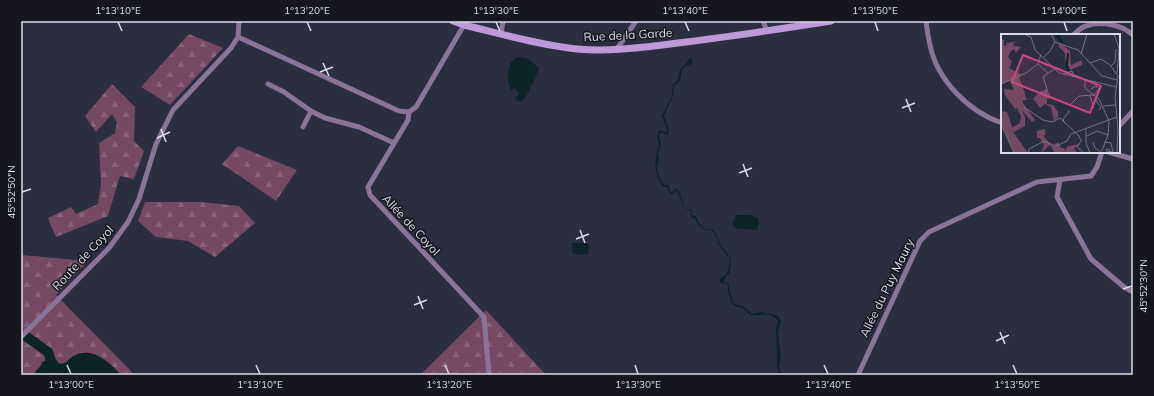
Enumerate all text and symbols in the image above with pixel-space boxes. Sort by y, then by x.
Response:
text: 1°13'10"E [95,4,141,17]
text: 1°13'20"E [284,4,330,17]
text: 1°13'30"E [473,4,519,17]
text: 1°13'40"E [662,4,708,17]
text: 1°13'50"E [852,4,898,17]
text: 1°14'00"E [1041,4,1087,17]
street label: Rue de la Garde [583,25,673,44]
inset map [1001,34,1120,153]
text: 45°52'50"N [5,165,18,219]
street label: Allée de Coyol [379,191,443,258]
street label: Route de Coyol [49,222,116,293]
street label: Allée du Puy Maury [856,236,917,339]
text: 45°52'30"N [1137,259,1150,313]
text: 1°13'00"E [48,378,94,391]
text: 1°13'10"E [237,378,283,391]
text: 1°13'20"E [426,378,472,391]
text: 1°13'30"E [615,378,661,391]
text: 1°13'40"E [805,378,851,391]
text: 1°13'50"E [994,378,1040,391]

